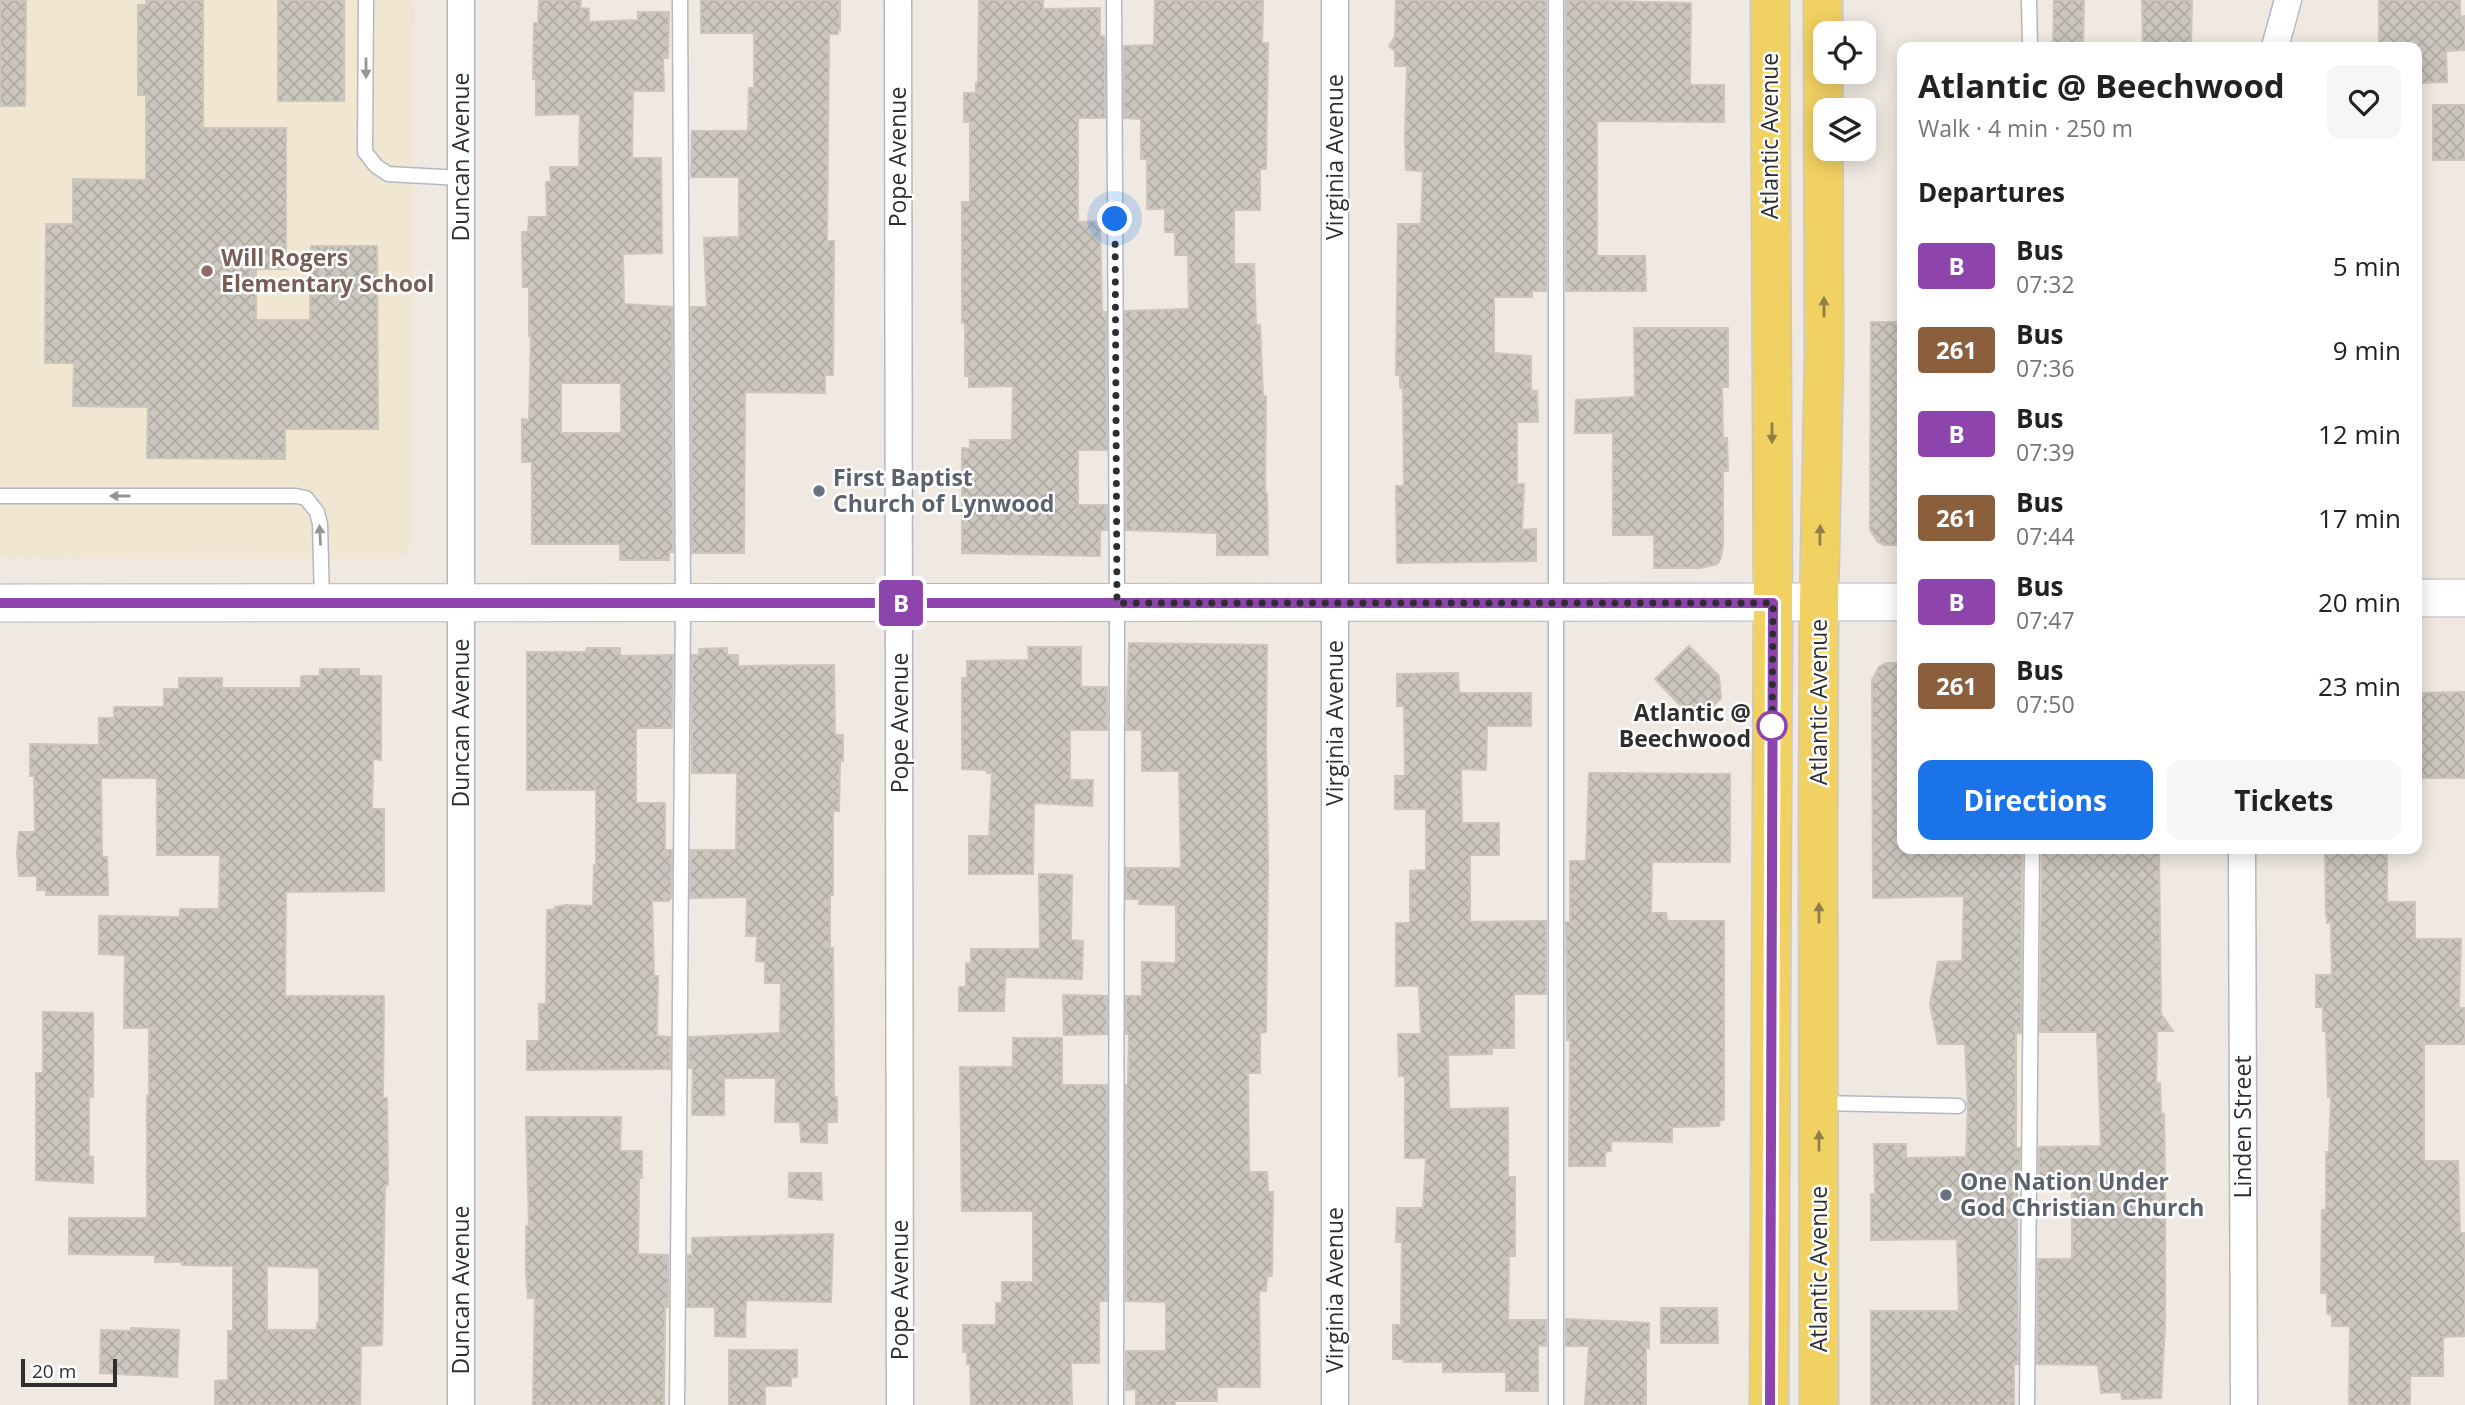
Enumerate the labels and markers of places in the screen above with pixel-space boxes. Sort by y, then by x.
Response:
place label: Will Rogers Elementary School [221,241,434,299]
marker: Will Rogers Elementary School [199,263,215,279]
place label: First Baptist Church of Lynwood [833,461,1054,519]
marker: First Baptist Church of Lynwood [811,483,827,499]
place label: Atlantic @ Beechwood [1619,696,1751,754]
marker: Atlantic @ Beechwood [1757,711,1787,741]
place label: One Nation Under God Christian Church [1960,1165,2204,1223]
marker: One Nation Under God Christian Church [1938,1187,1954,1203]

